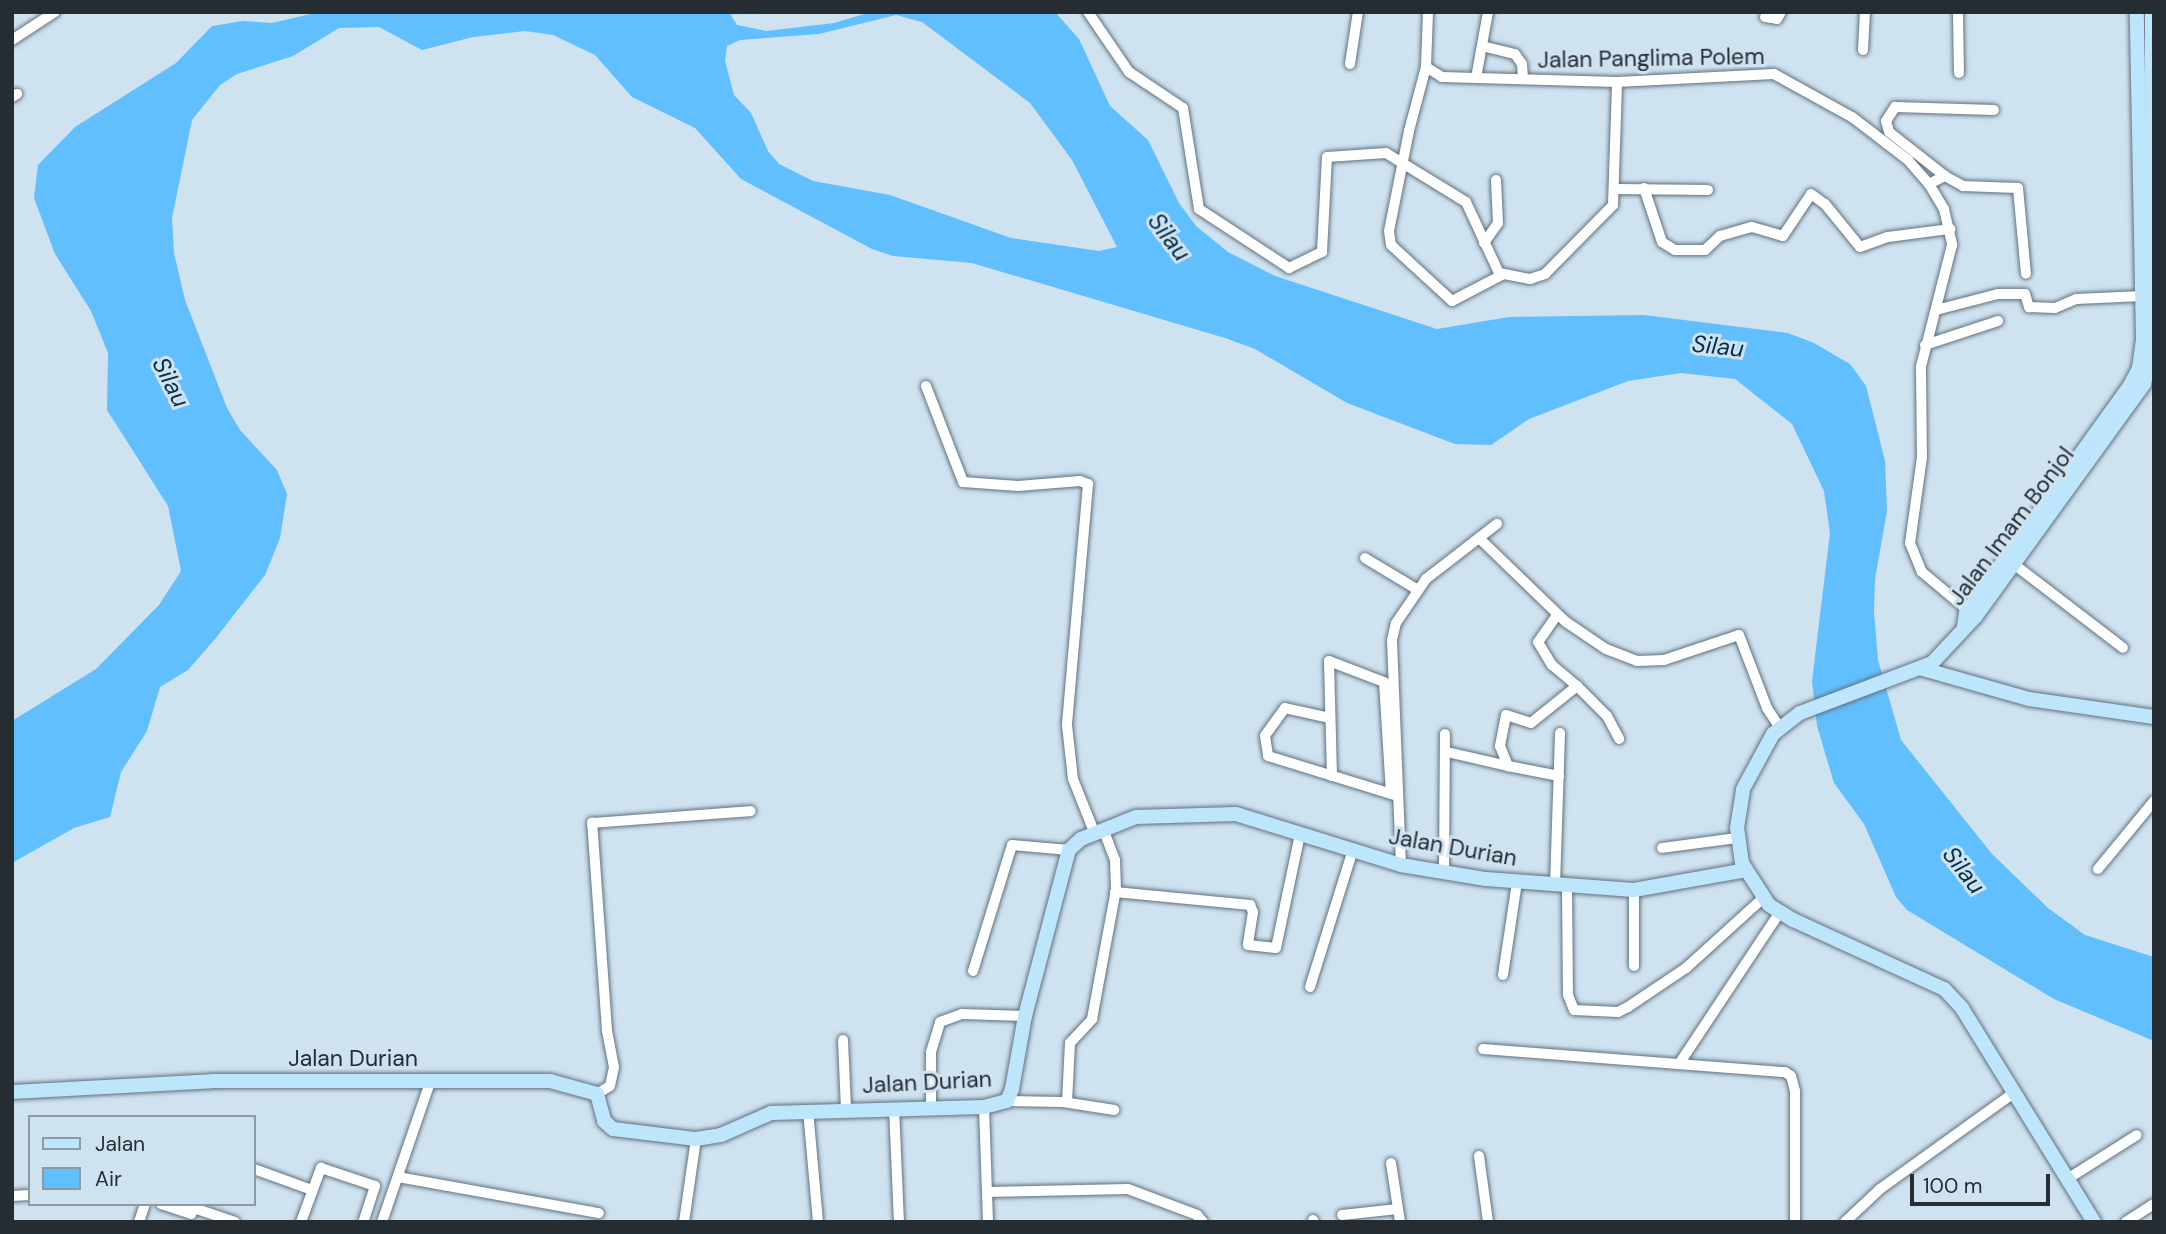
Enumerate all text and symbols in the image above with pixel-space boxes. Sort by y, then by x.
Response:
street label: Jalan Panglima Polem [1537,42,1765,74]
water label: Silau [1142,207,1196,267]
water label: Silau [1691,329,1745,363]
water label: Silau [146,352,196,412]
street label: Jalan Imam Bonjol [1942,441,2080,611]
street label: Jalan Durian [1387,822,1519,872]
water label: Silau [1937,841,1991,899]
street label: Jalan Durian [288,1044,418,1072]
street label: Jalan Durian [861,1065,993,1099]
legend [28,1115,256,1206]
text: Jalan [95,1130,145,1158]
scale bar [1914,1160,2054,1204]
text: Air [95,1165,122,1193]
text: 100 m [1923,1172,1983,1200]

